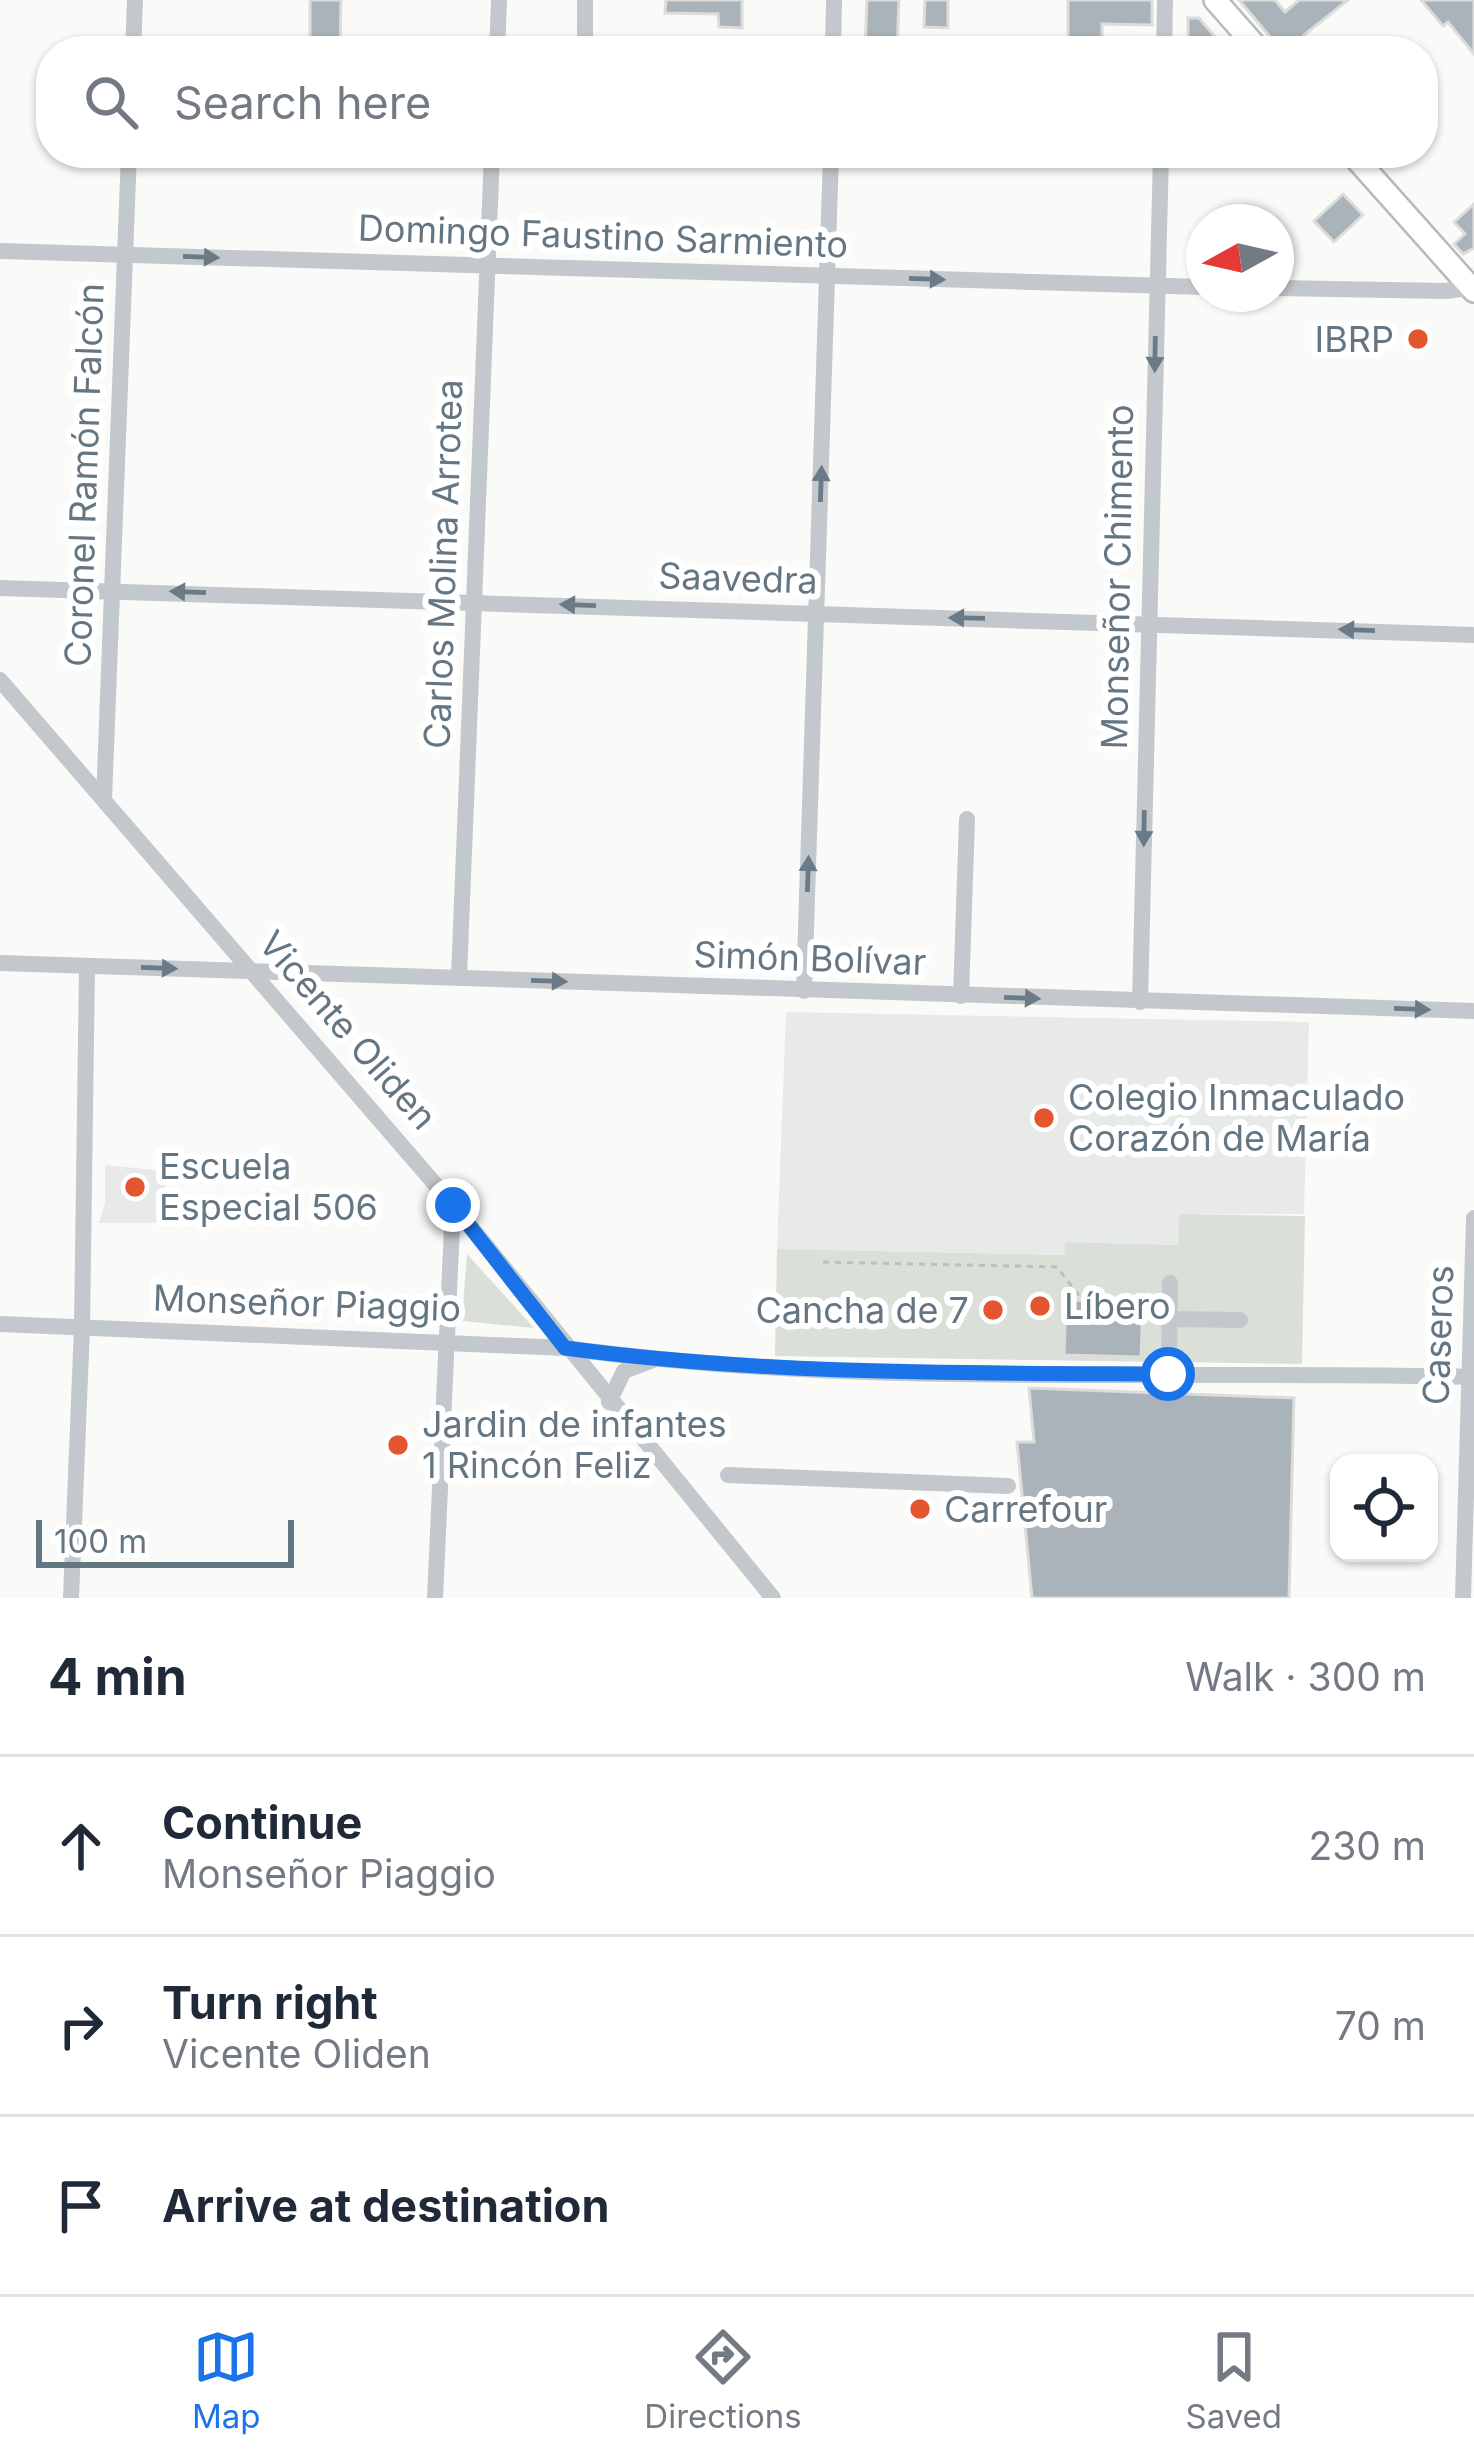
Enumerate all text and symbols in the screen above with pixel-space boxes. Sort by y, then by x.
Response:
search box [36,36,1438,168]
icon: search [78,69,144,135]
text: Search here [174,75,431,130]
north arrow [1186,204,1294,312]
street label: Domingo Faustino Sarmiento [357,205,849,267]
one-way arrow [183,248,221,267]
one-way arrow [909,269,947,288]
street label: Coronel Ramón Falcón [55,282,113,668]
place label: IBRP [1315,317,1394,361]
marker: IBRP [1405,326,1431,352]
one-way arrow [1145,336,1164,374]
street label: Carlos Molina Arrotea [415,379,471,749]
street label: Monseñor Chimento [1092,404,1142,750]
one-way arrow [812,464,831,502]
street label: Saavedra [658,553,818,603]
one-way arrow [168,583,206,602]
one-way arrow [558,595,596,614]
one-way arrow [947,608,985,627]
one-way arrow [1337,621,1375,640]
one-way arrow [1135,810,1154,848]
one-way arrow [799,854,818,892]
street label: Vicente Oliden [250,922,446,1138]
street label: Simón Bolívar [693,932,927,984]
one-way arrow [141,959,179,978]
one-way arrow [531,972,569,991]
one-way arrow [1004,989,1042,1008]
one-way arrow [1394,1000,1432,1019]
place label: Colegio Inmaculado Corazón de María [1068,1075,1405,1160]
marker: Colegio Inmaculado Corazón de María [1031,1105,1057,1131]
place label: Escuela Especial 506 [159,1144,378,1229]
marker: Escuela Especial 506 [122,1174,148,1200]
route end [426,1178,480,1232]
street label: Caseros [1414,1264,1462,1406]
street label: Monseñor Piaggio [152,1276,462,1330]
place label: Líbero [1064,1284,1171,1328]
place label: Cancha de 7 [755,1288,969,1332]
marker: Líbero [1027,1293,1053,1319]
marker: Cancha de 7 [980,1297,1006,1323]
route start [1141,1347,1195,1401]
place label: Jardin de infantes 1 Rincón Feliz [422,1402,727,1487]
marker: Jardin de infantes 1 Rincón Feliz [385,1432,411,1458]
map controls [1330,1454,1438,1562]
button: locate [1330,1454,1438,1562]
place label: Carrefour [944,1487,1107,1531]
marker: Carrefour [907,1496,933,1522]
scale bar [36,1514,294,1567]
text: 100 m [54,1521,147,1561]
text: 4 min [48,1646,187,1707]
text: Walk · 300 m [1185,1653,1426,1700]
text: Continue [162,1795,362,1850]
icon: ahead [48,1813,114,1879]
text: 230 m [1308,1822,1426,1869]
text: Monseñor Piaggio [162,1850,496,1897]
text: Turn right [162,1975,378,2030]
icon: right [48,1993,114,2059]
text: 70 m [1335,2002,1426,2049]
text: Vicente Oliden [162,2030,431,2077]
icon: arrive [48,2173,114,2239]
text: Arrive at destination [162,2178,609,2233]
tab: Map [192,2324,260,2436]
tab: Directions [644,2324,802,2436]
tab: Saved [1185,2324,1282,2436]

